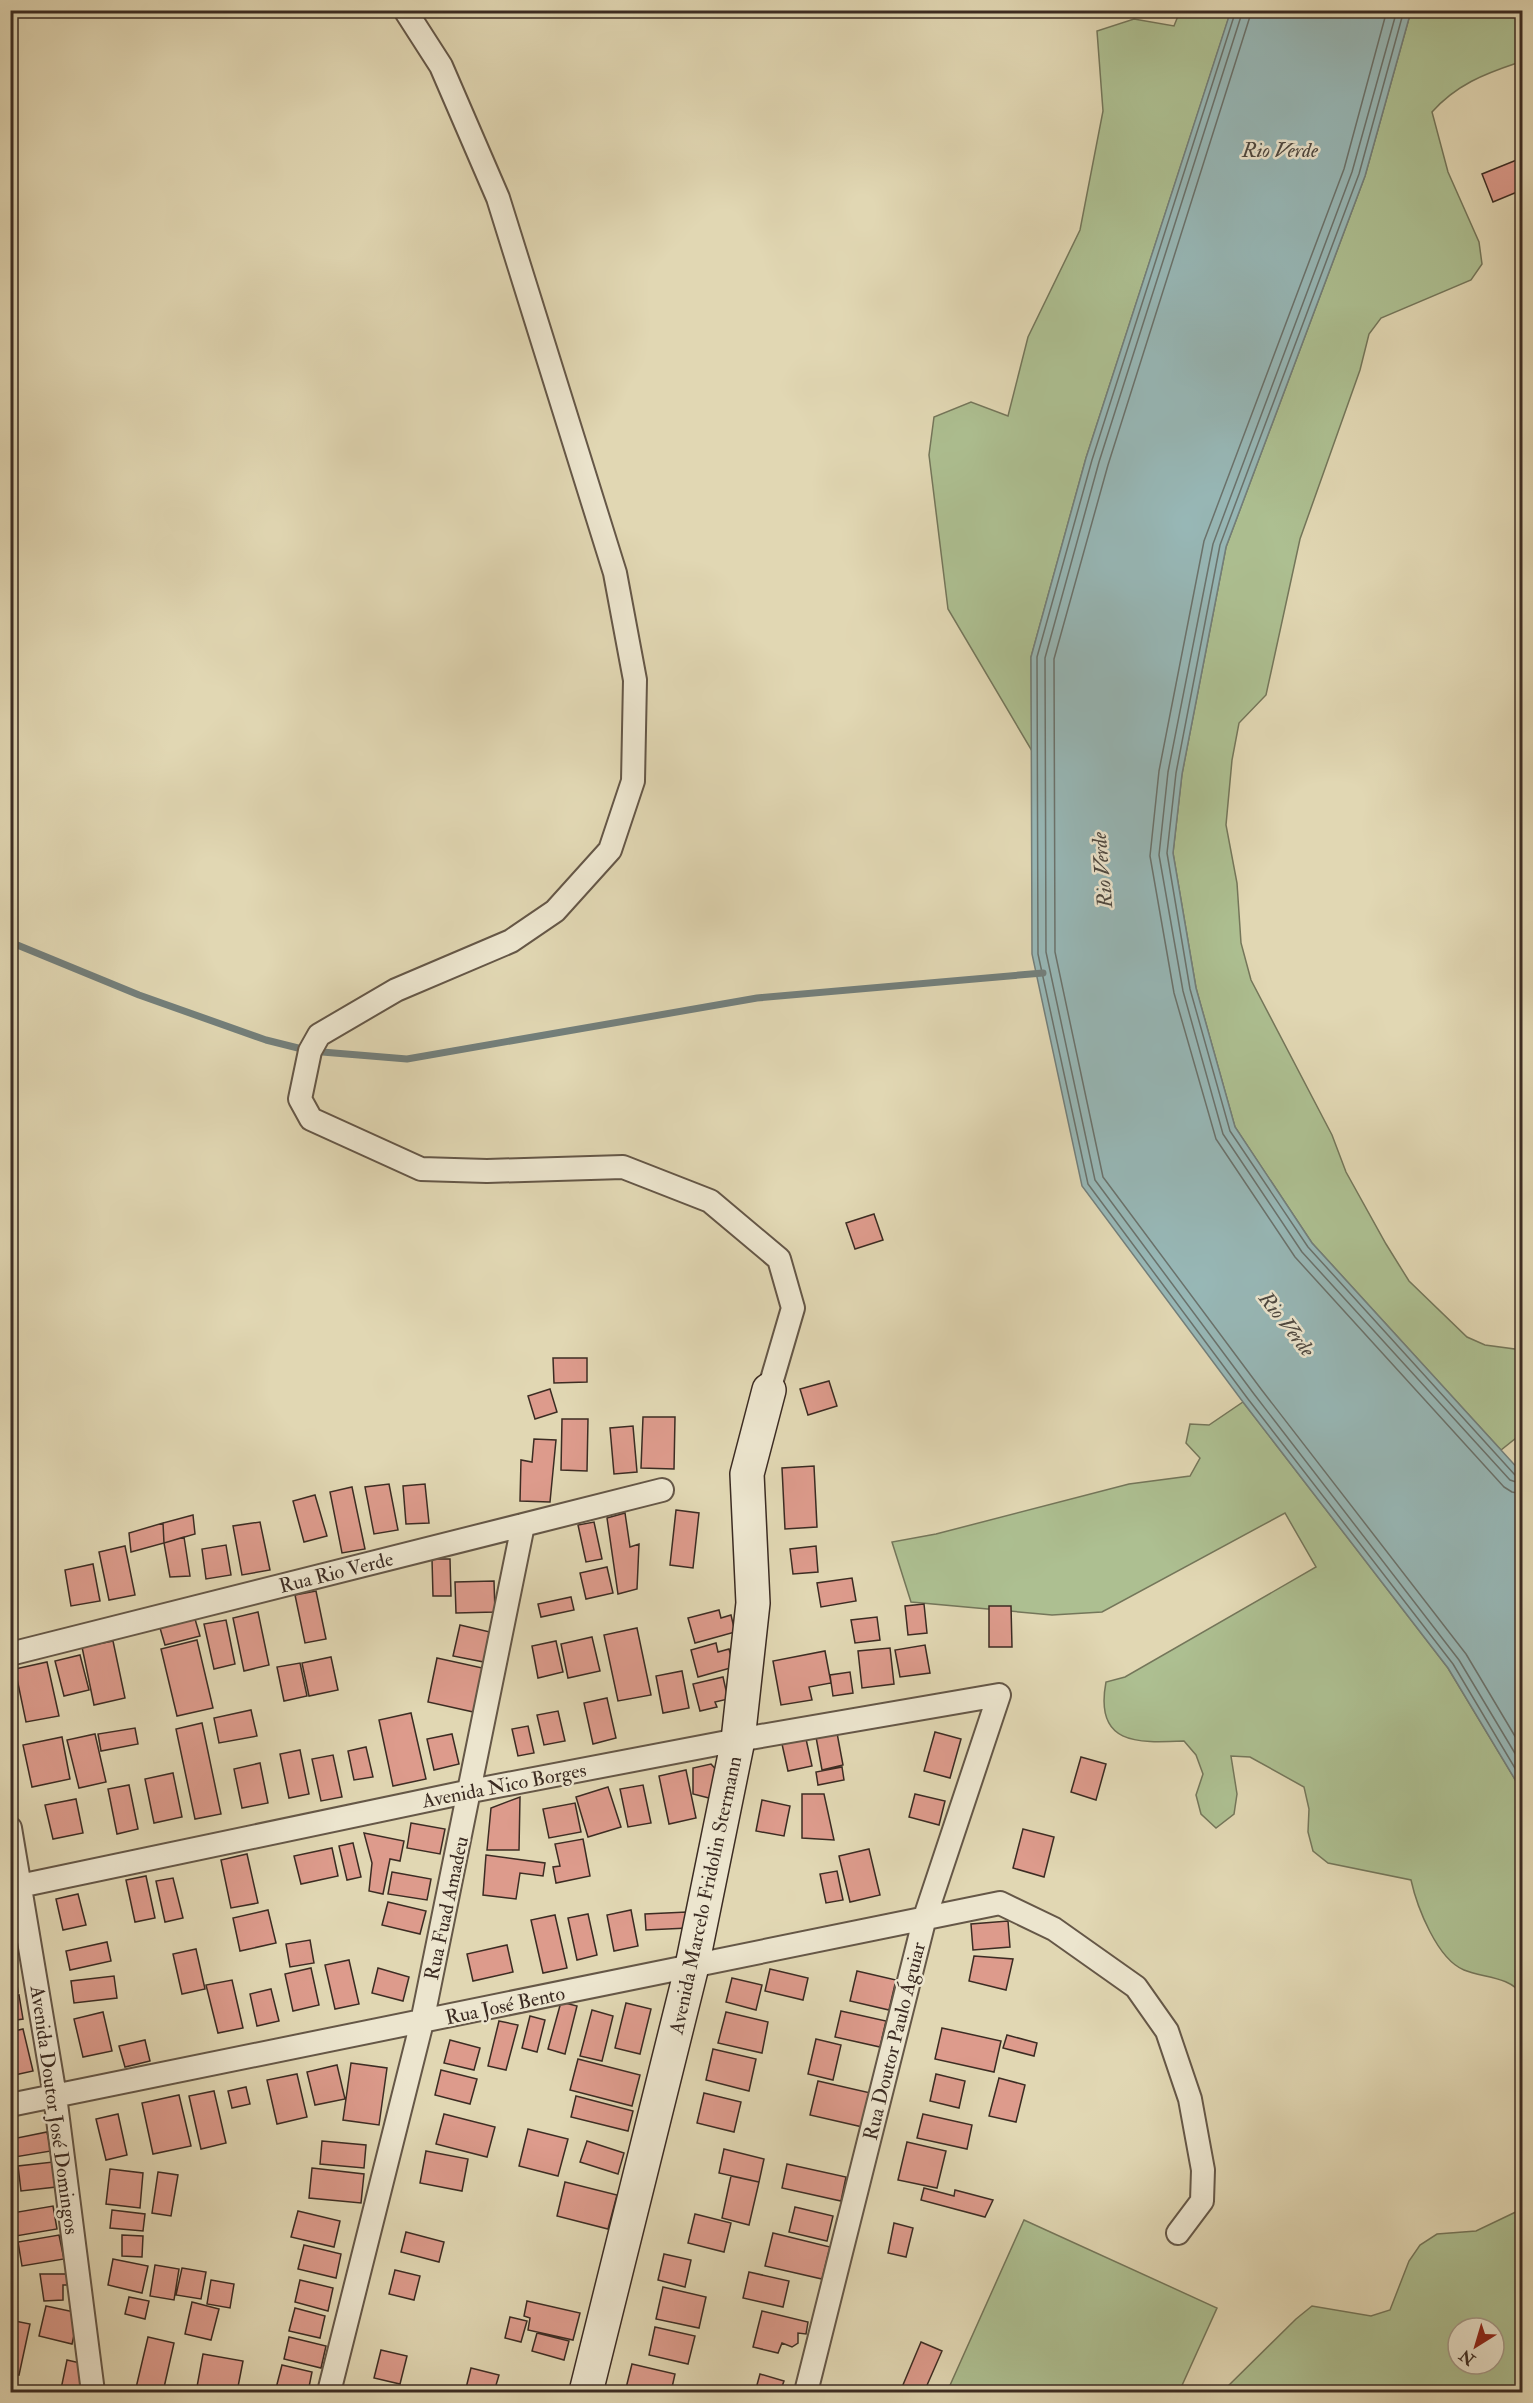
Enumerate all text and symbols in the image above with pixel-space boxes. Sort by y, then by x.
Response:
water label: Rio Verde [1241,137,1319,164]
water label: Rio Verde [1086,830,1119,910]
water label: Rio Verde [1252,1285,1321,1363]
street label: Rua Rio Verde [277,1546,396,1599]
street label: Avenida Marcelo Fridolin Stermann [664,1754,747,2037]
street label: Avenida Nico Borges [419,1757,589,1814]
street label: Rua Fuad Amadeu [419,1834,474,1982]
street label: Rua Doutor Paulo Águiar [857,1939,931,2143]
street label: Rua José Bento [443,1981,567,2030]
street label: Avenida Doutor José Domingos [25,1983,84,2236]
north arrow [1446,2316,1506,2376]
text: N [1455,2344,1480,2370]

